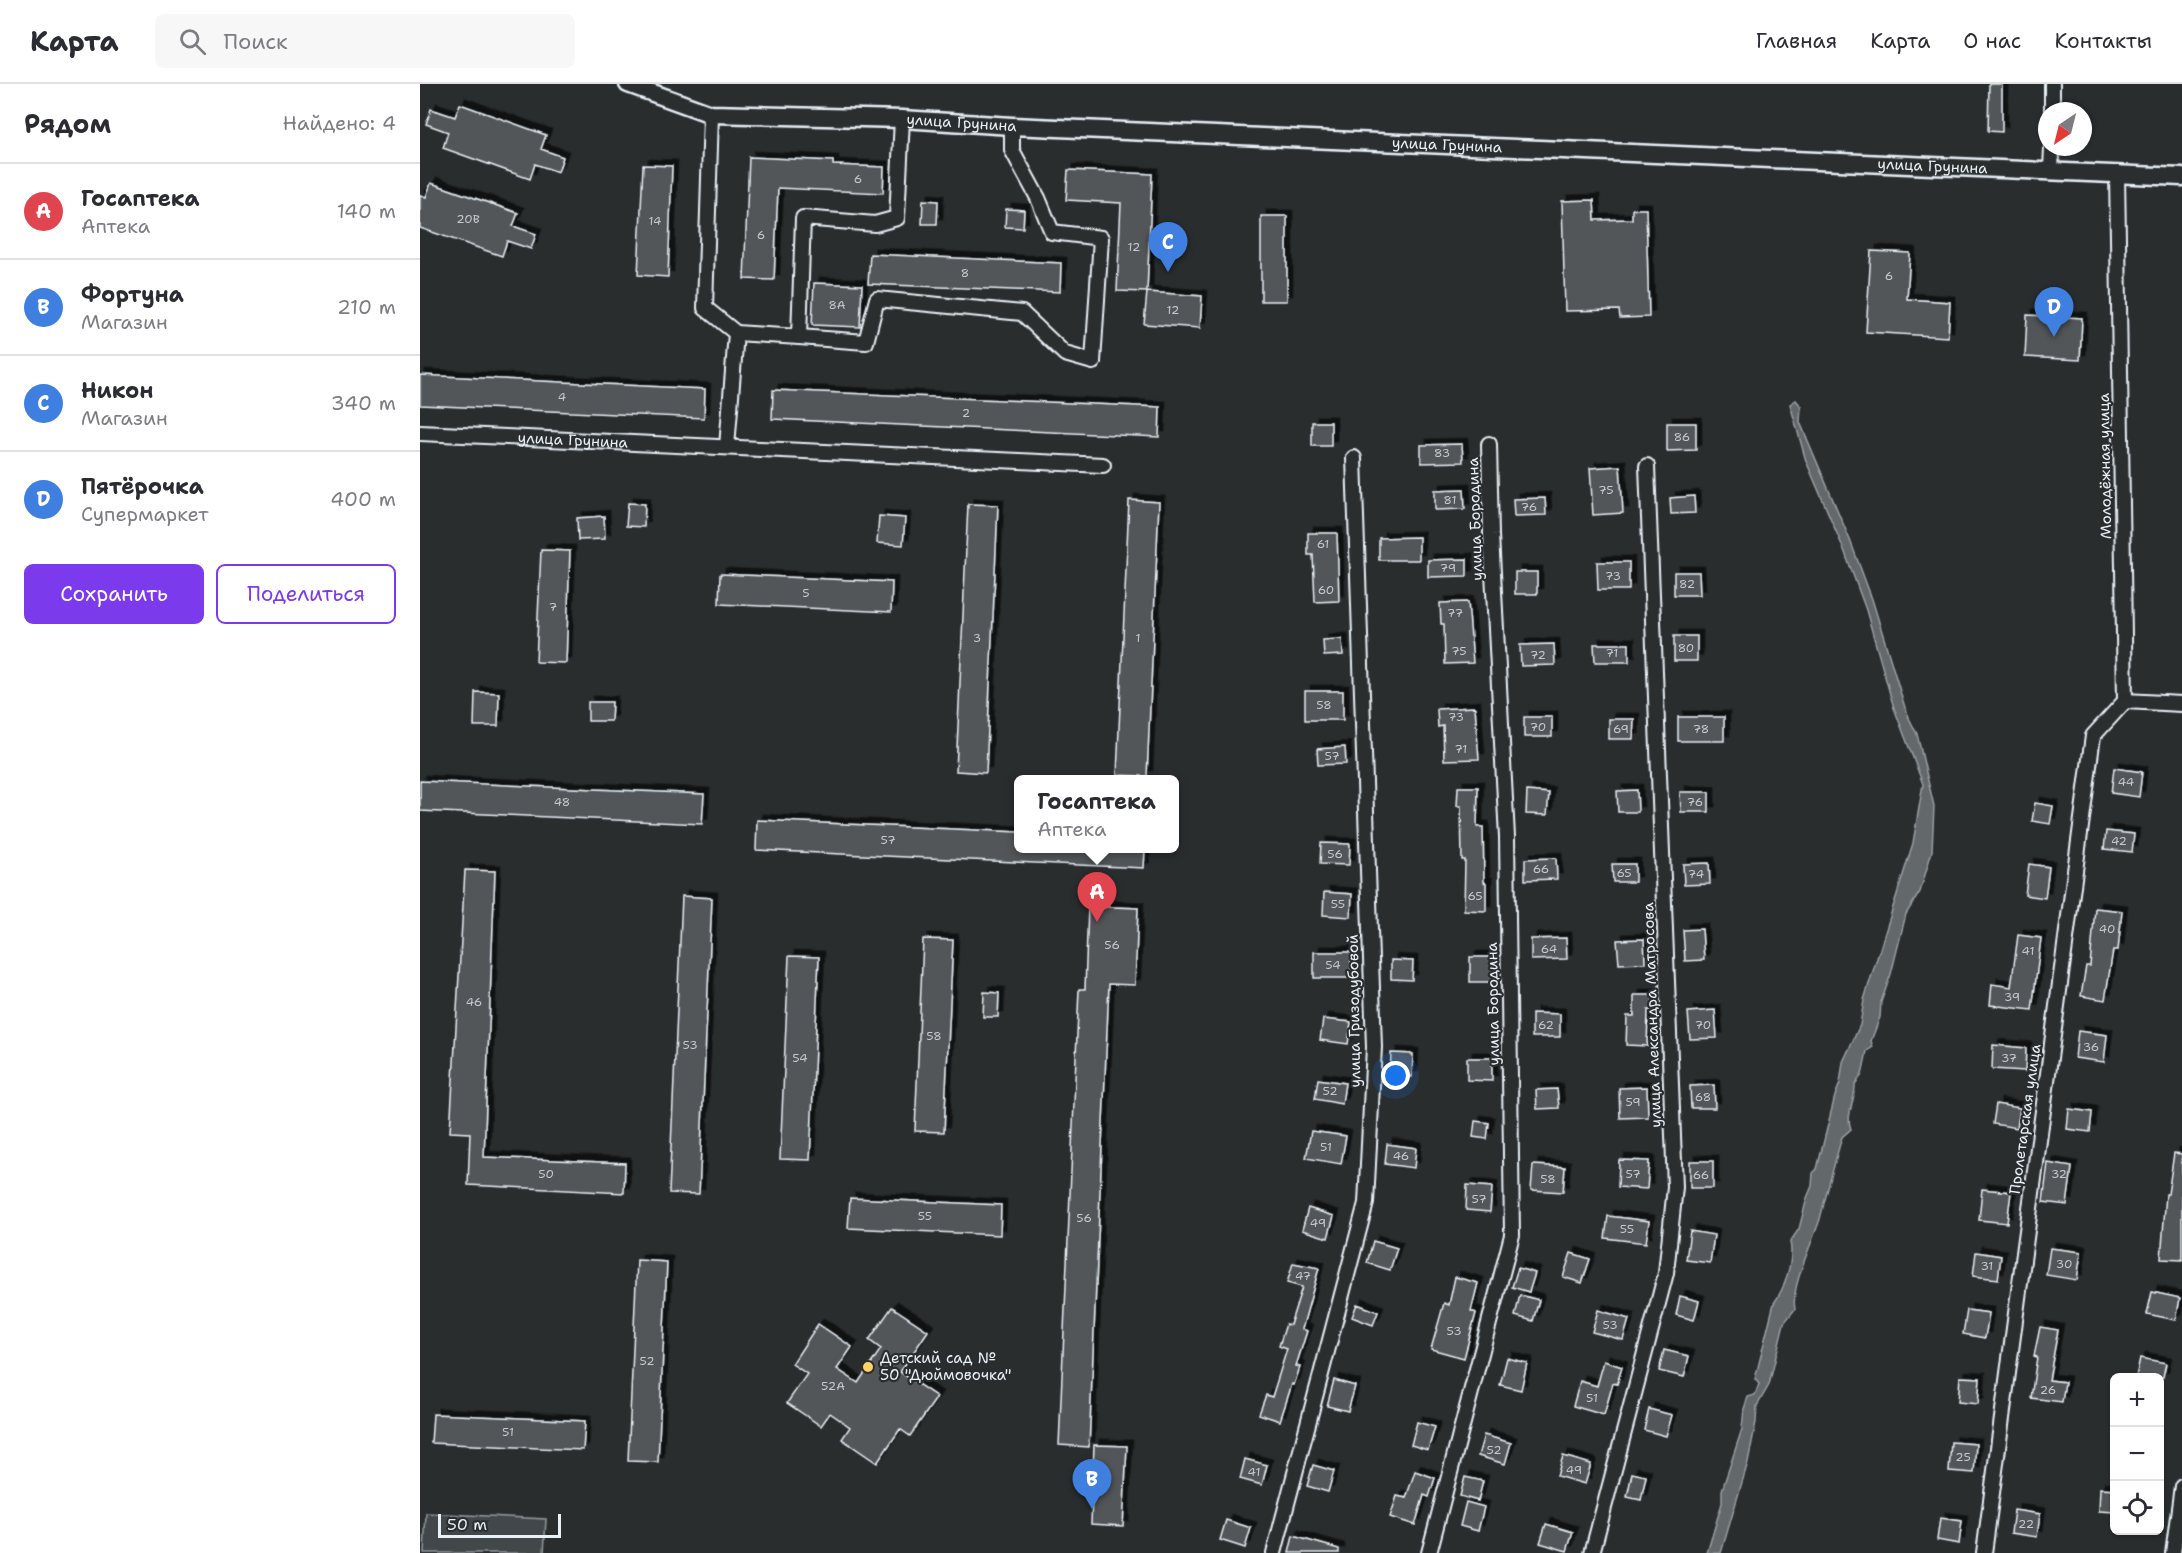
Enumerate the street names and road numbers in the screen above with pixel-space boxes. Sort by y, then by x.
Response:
street label: улица Грунина [906,109,1018,136]
street label: улица Грунина [1392,133,1503,157]
street label: улица Грунина [1877,154,1989,179]
street label: Молодёжная улица [2094,392,2116,539]
street label: улица Грунина [517,428,629,453]
street label: улица Бородина [1463,456,1487,581]
street label: улица Александра Матросова [1638,901,1666,1128]
street label: улица Гризодубовой [1343,934,1365,1088]
street label: улица Бородина [1482,941,1504,1066]
street label: Пролетарская улица [2005,1042,2046,1195]

